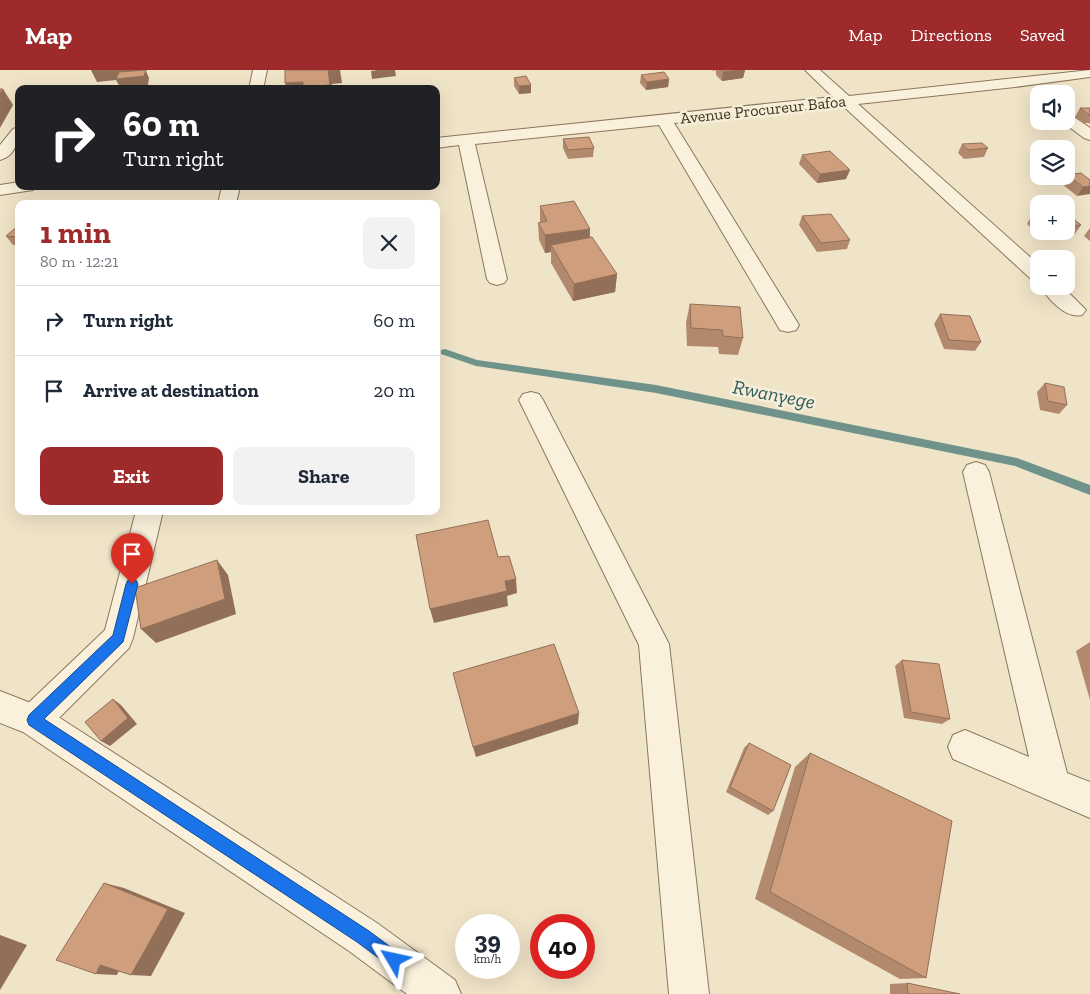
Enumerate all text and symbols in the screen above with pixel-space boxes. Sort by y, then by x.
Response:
text: Map [25,21,72,50]
text: Map [848,24,883,46]
text: Directions [911,24,992,46]
text: Saved [1020,24,1065,46]
map controls [1030,85,1075,295]
button: sound [1030,85,1075,130]
street label: Avenue Procureur Bafoa [679,91,847,128]
text: 60 m [123,103,199,145]
icon: right [40,105,105,170]
button: layers [1030,140,1075,185]
text: Turn right [123,145,224,172]
button: + [1030,195,1075,240]
text: 1 min [40,215,111,251]
button: close [363,217,415,269]
button: − [1030,250,1075,295]
text: 80 m · 12:21 [40,252,118,271]
icon: right [40,307,68,335]
text: Turn right [83,309,173,332]
text: 60 m [373,309,415,332]
water label: Rwanyege [731,374,817,414]
icon: arrive [40,377,68,405]
text: Arrive at destination [83,379,259,402]
text: 20 m [374,379,415,402]
button: Exit [40,447,223,505]
button: Share [233,447,415,505]
pin [111,533,153,584]
icon: arrive [118,540,146,568]
speed limit sign: 40 [530,914,595,979]
text: 39 [474,925,501,955]
position arrow [367,933,419,985]
text: km/h [474,952,501,966]

